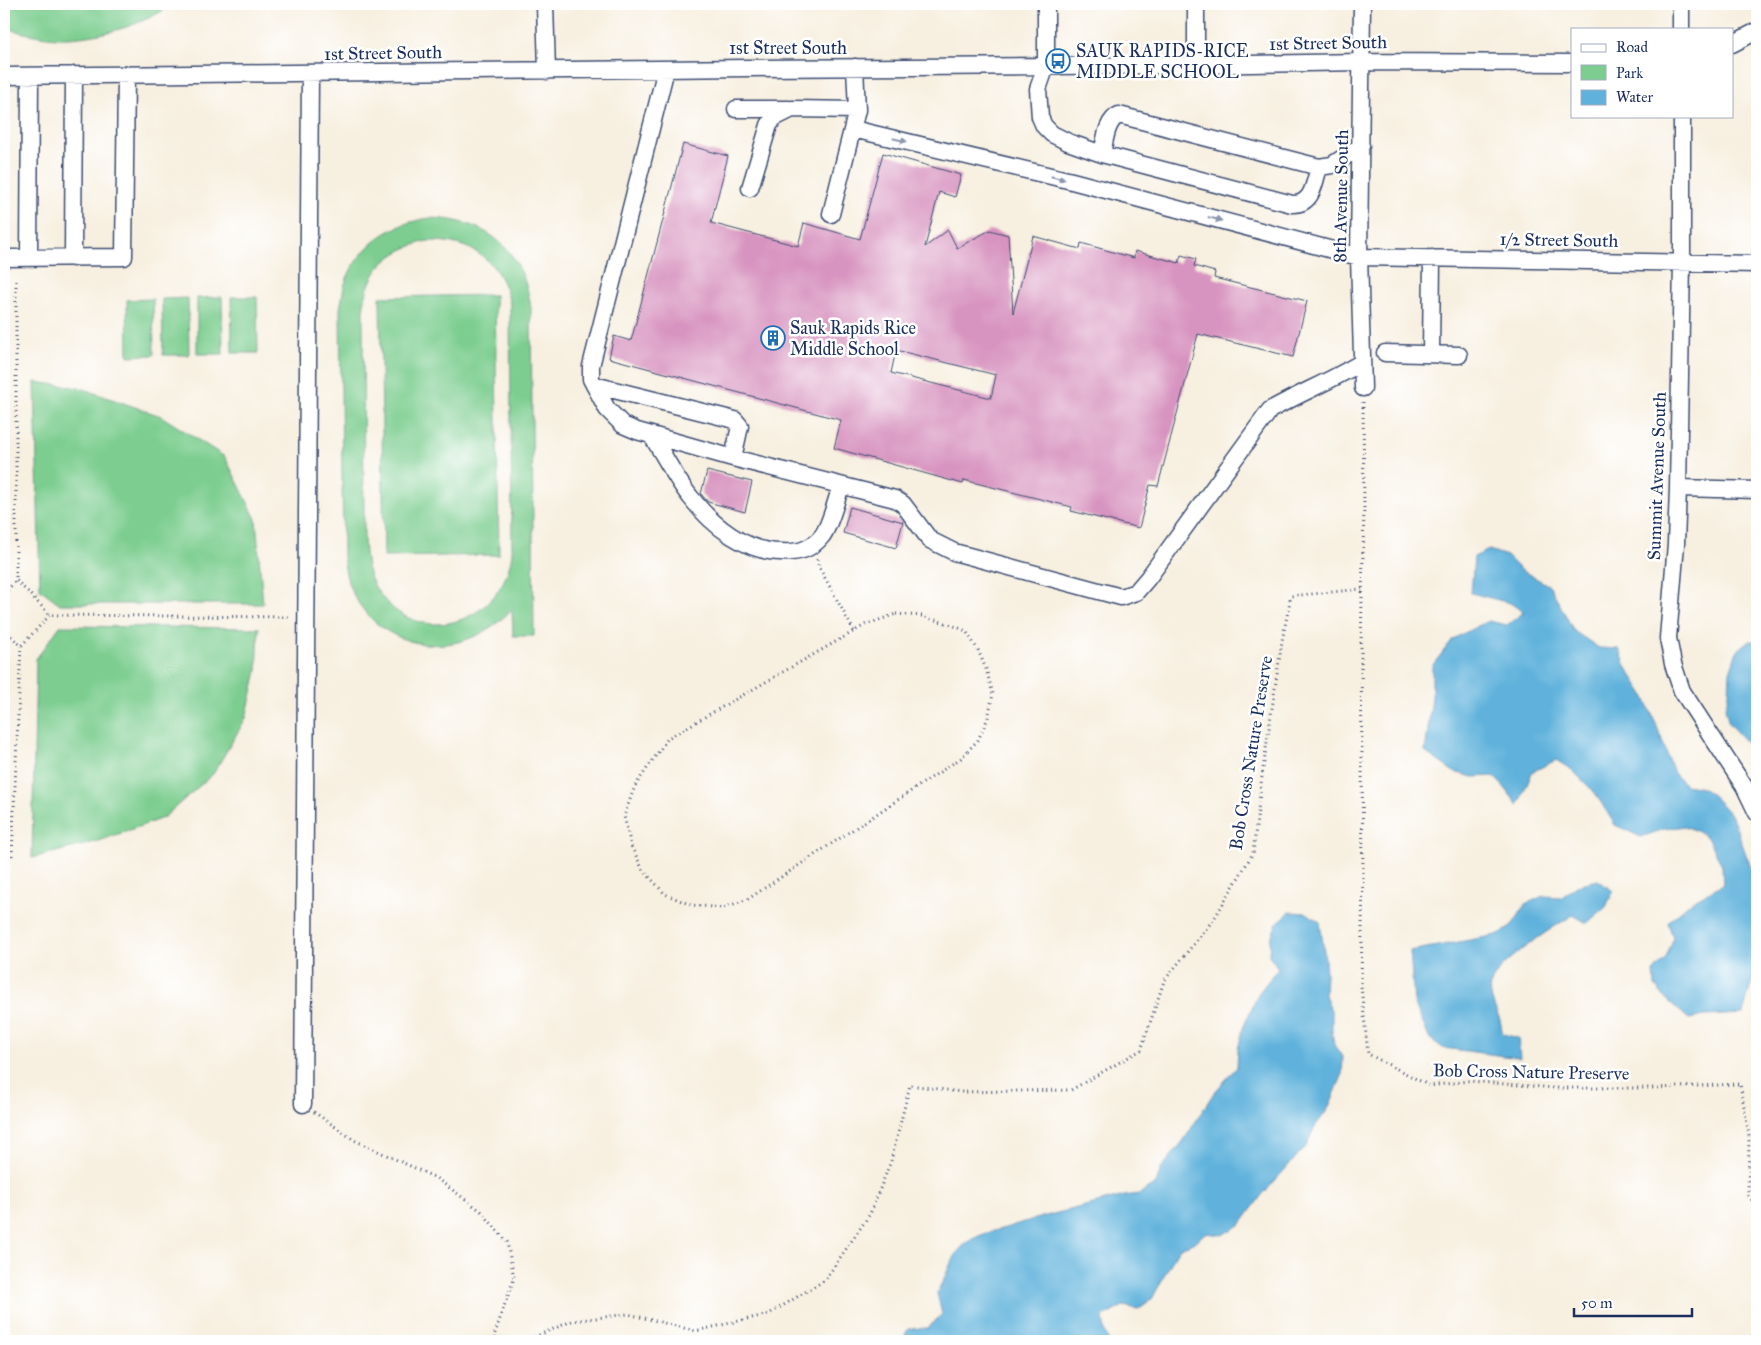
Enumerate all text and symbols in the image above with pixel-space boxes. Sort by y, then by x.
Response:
legend [1571,28,1734,118]
street label: 1st Street South [1269,31,1387,55]
street label: 1st Street South [729,37,847,59]
text: Road [1616,38,1648,56]
place label: SAUK RAPIDS-RICE MIDDLE SCHOOL [1076,40,1249,83]
street label: 1st Street South [324,41,442,65]
bus stop icon: SAUK RAPIDS-RICE MIDDLE SCHOOL [1045,48,1071,74]
text: Park [1616,64,1643,82]
text: Water [1616,88,1653,106]
street label: 8th Avenue South [1329,129,1353,263]
one-way arrow [893,136,908,144]
one-way arrow [1051,174,1066,182]
one-way arrow [1208,215,1223,223]
street label: 1/2 Street South [1499,228,1619,252]
place label: Sauk Rapids Rice Middle School [790,317,916,360]
building icon: Sauk Rapids Rice Middle School [760,325,786,351]
street label: Summit Avenue South [1643,391,1671,561]
street label: Bob Cross Nature Preserve [1225,654,1277,852]
street label: Bob Cross Nature Preserve [1433,1059,1629,1085]
scale bar [1574,1285,1691,1317]
text: 50 m [1581,1294,1613,1312]

